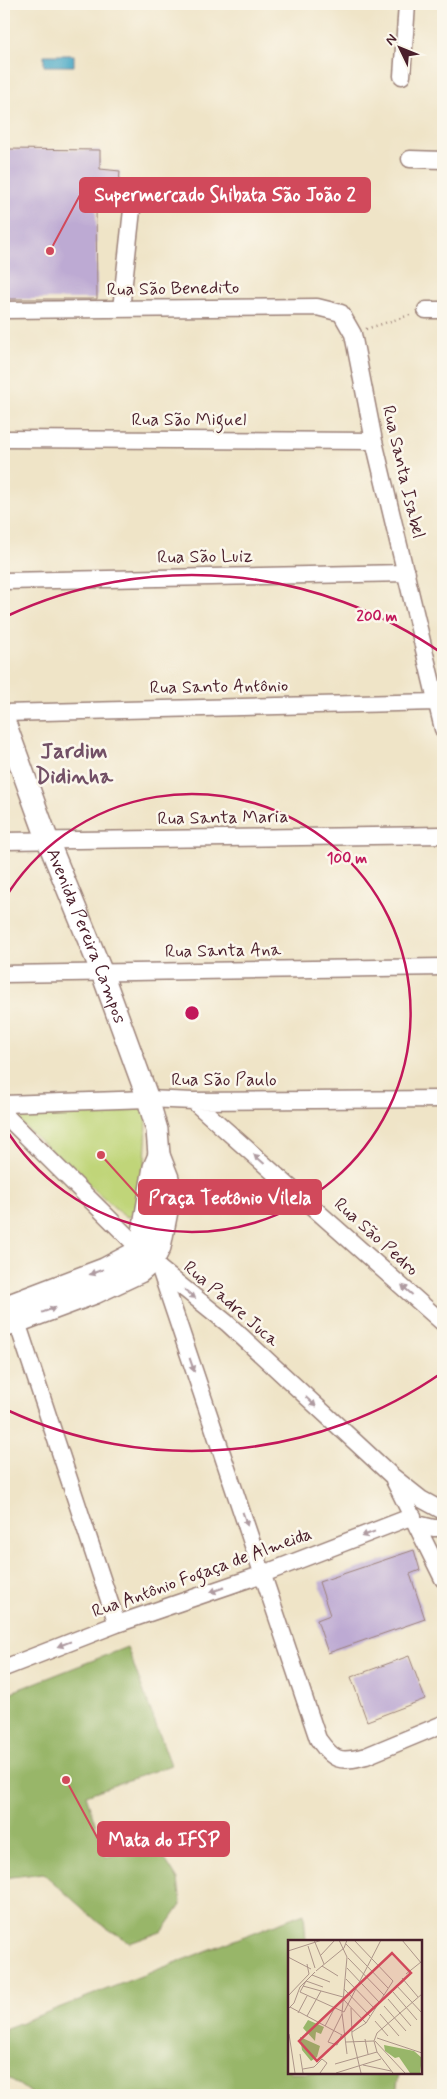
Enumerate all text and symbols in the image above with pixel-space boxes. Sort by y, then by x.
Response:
north arrow [374,22,424,72]
text: N [381,30,401,49]
callout: Supermercado Shibata São João 2 [80,178,370,212]
text: Supermercado Shibata São João 2 [94,183,356,208]
street label: Rua São Benedito [106,276,240,302]
street label: Rua Santa Isabel [376,403,430,541]
street label: Rua São Miguel [132,408,246,434]
street label: Rua São Luiz [157,544,253,570]
text: 200 m [357,607,398,627]
street label: Rua Santo Antônio [149,674,289,700]
district label: Jardim Didinha [35,738,114,791]
street label: Rua Santa Maria [157,805,289,831]
street label: Avenida Pereira Campos [40,845,131,1027]
text: 100 m [327,849,367,869]
street label: Rua Santa Ana [165,938,282,964]
centre of rings [183,1004,201,1022]
street label: Rua São Paulo [171,1068,277,1092]
one-way arrow [253,1154,266,1165]
callout: Praça Teotônio Vilela [139,1180,321,1214]
text: Praça Teotônio Vilela [149,1186,311,1211]
street label: Rua São Pedro [328,1193,424,1281]
street label: Rua Padre Juca [178,1256,284,1352]
one-way arrow [88,1268,103,1276]
one-way arrow [400,1285,413,1296]
one-way arrow [183,1288,196,1299]
one-way arrow [42,1306,57,1313]
one-way arrow [189,1358,196,1373]
one-way arrow [305,1396,317,1408]
one-way arrow [241,1512,249,1527]
street label: Rua Antônio Fogaça de Almeida [89,1522,316,1626]
one-way arrow [360,1531,375,1538]
one-way arrow [210,1587,225,1594]
one-way arrow [56,1640,71,1648]
callout: Mata do IFSP [98,1822,229,1856]
text: Mata do IFSP [108,1828,220,1853]
inset map [288,1940,422,2074]

